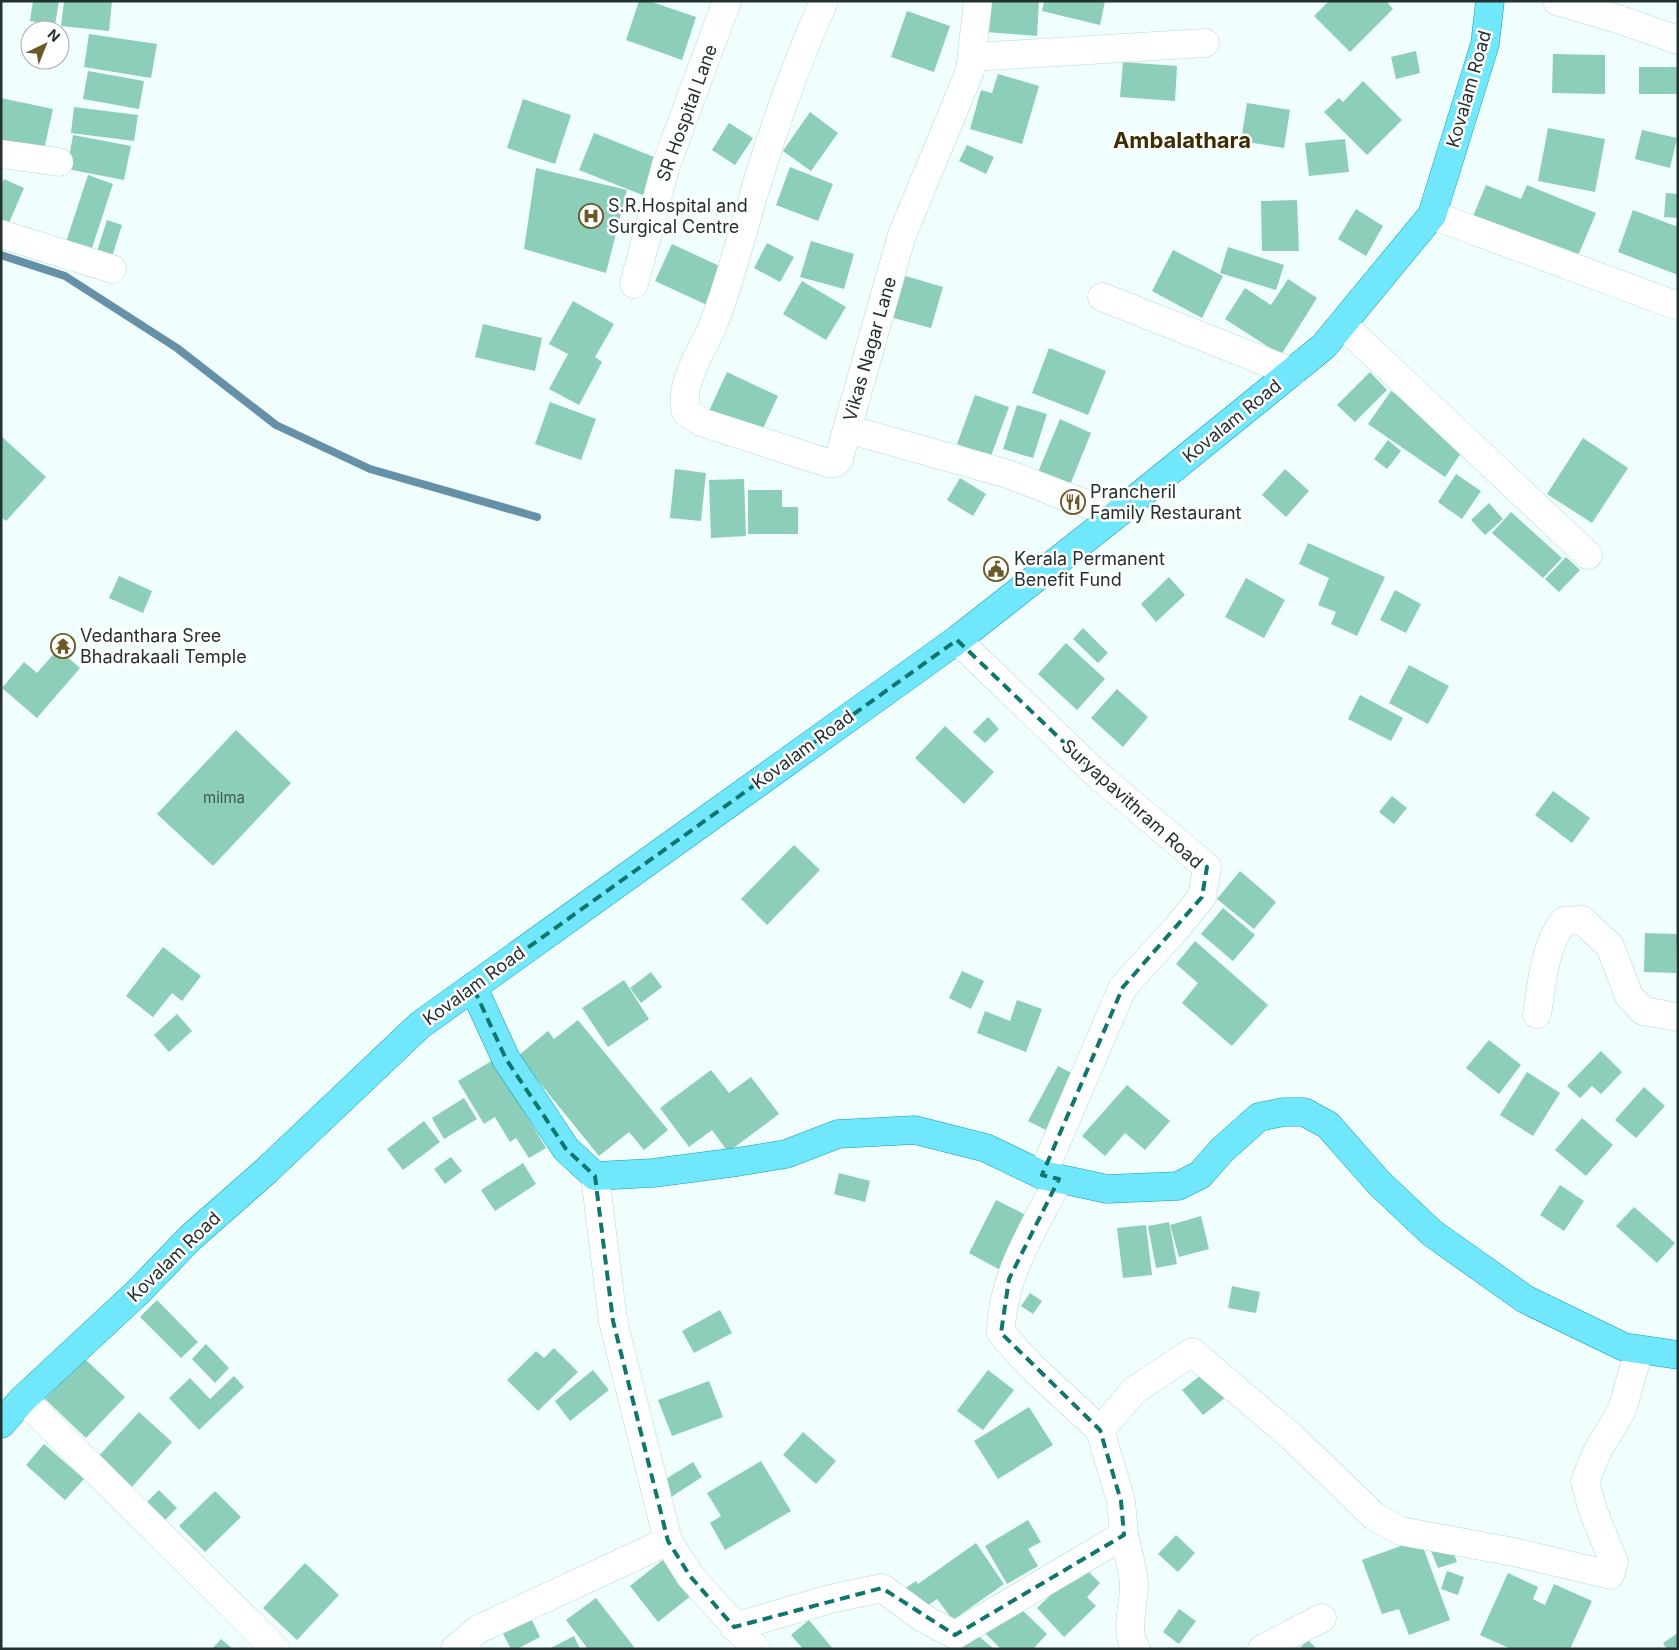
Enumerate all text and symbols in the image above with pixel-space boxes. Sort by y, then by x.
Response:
north arrow [20,20,70,70]
text: N [45,25,64,45]
street label: Kovalam Road [1442,28,1495,150]
street label: SR Hospital Lane [652,41,721,184]
district label: Ambalathara [1113,127,1251,153]
place label: S.R.Hospital and Surgical Centre [608,195,748,237]
hospital icon: S.R.Hospital and Surgical Centre [578,203,604,229]
street label: Vikas Nagar Lane [839,274,900,424]
street label: Kovalam Road [1178,374,1285,467]
place label: Prancheril Family Restaurant [1090,481,1242,523]
restaurant icon: Prancheril Family Restaurant [1060,489,1086,515]
place label: Kerala Permanent Benefit Fund [1014,548,1165,590]
public building icon: Kerala Permanent Benefit Fund [983,556,1009,582]
place label: Vedanthara Sree Bhadrakaali Temple [80,625,247,667]
temple icon: Vedanthara Sree Bhadrakaali Temple [50,633,76,659]
street label: Kovalam Road [748,706,858,794]
street label: Suryapavithram Road [1057,735,1207,873]
house number: milma [203,788,245,807]
street label: Kovalam Road [419,942,529,1030]
street label: Kovalam Road [123,1207,224,1306]

